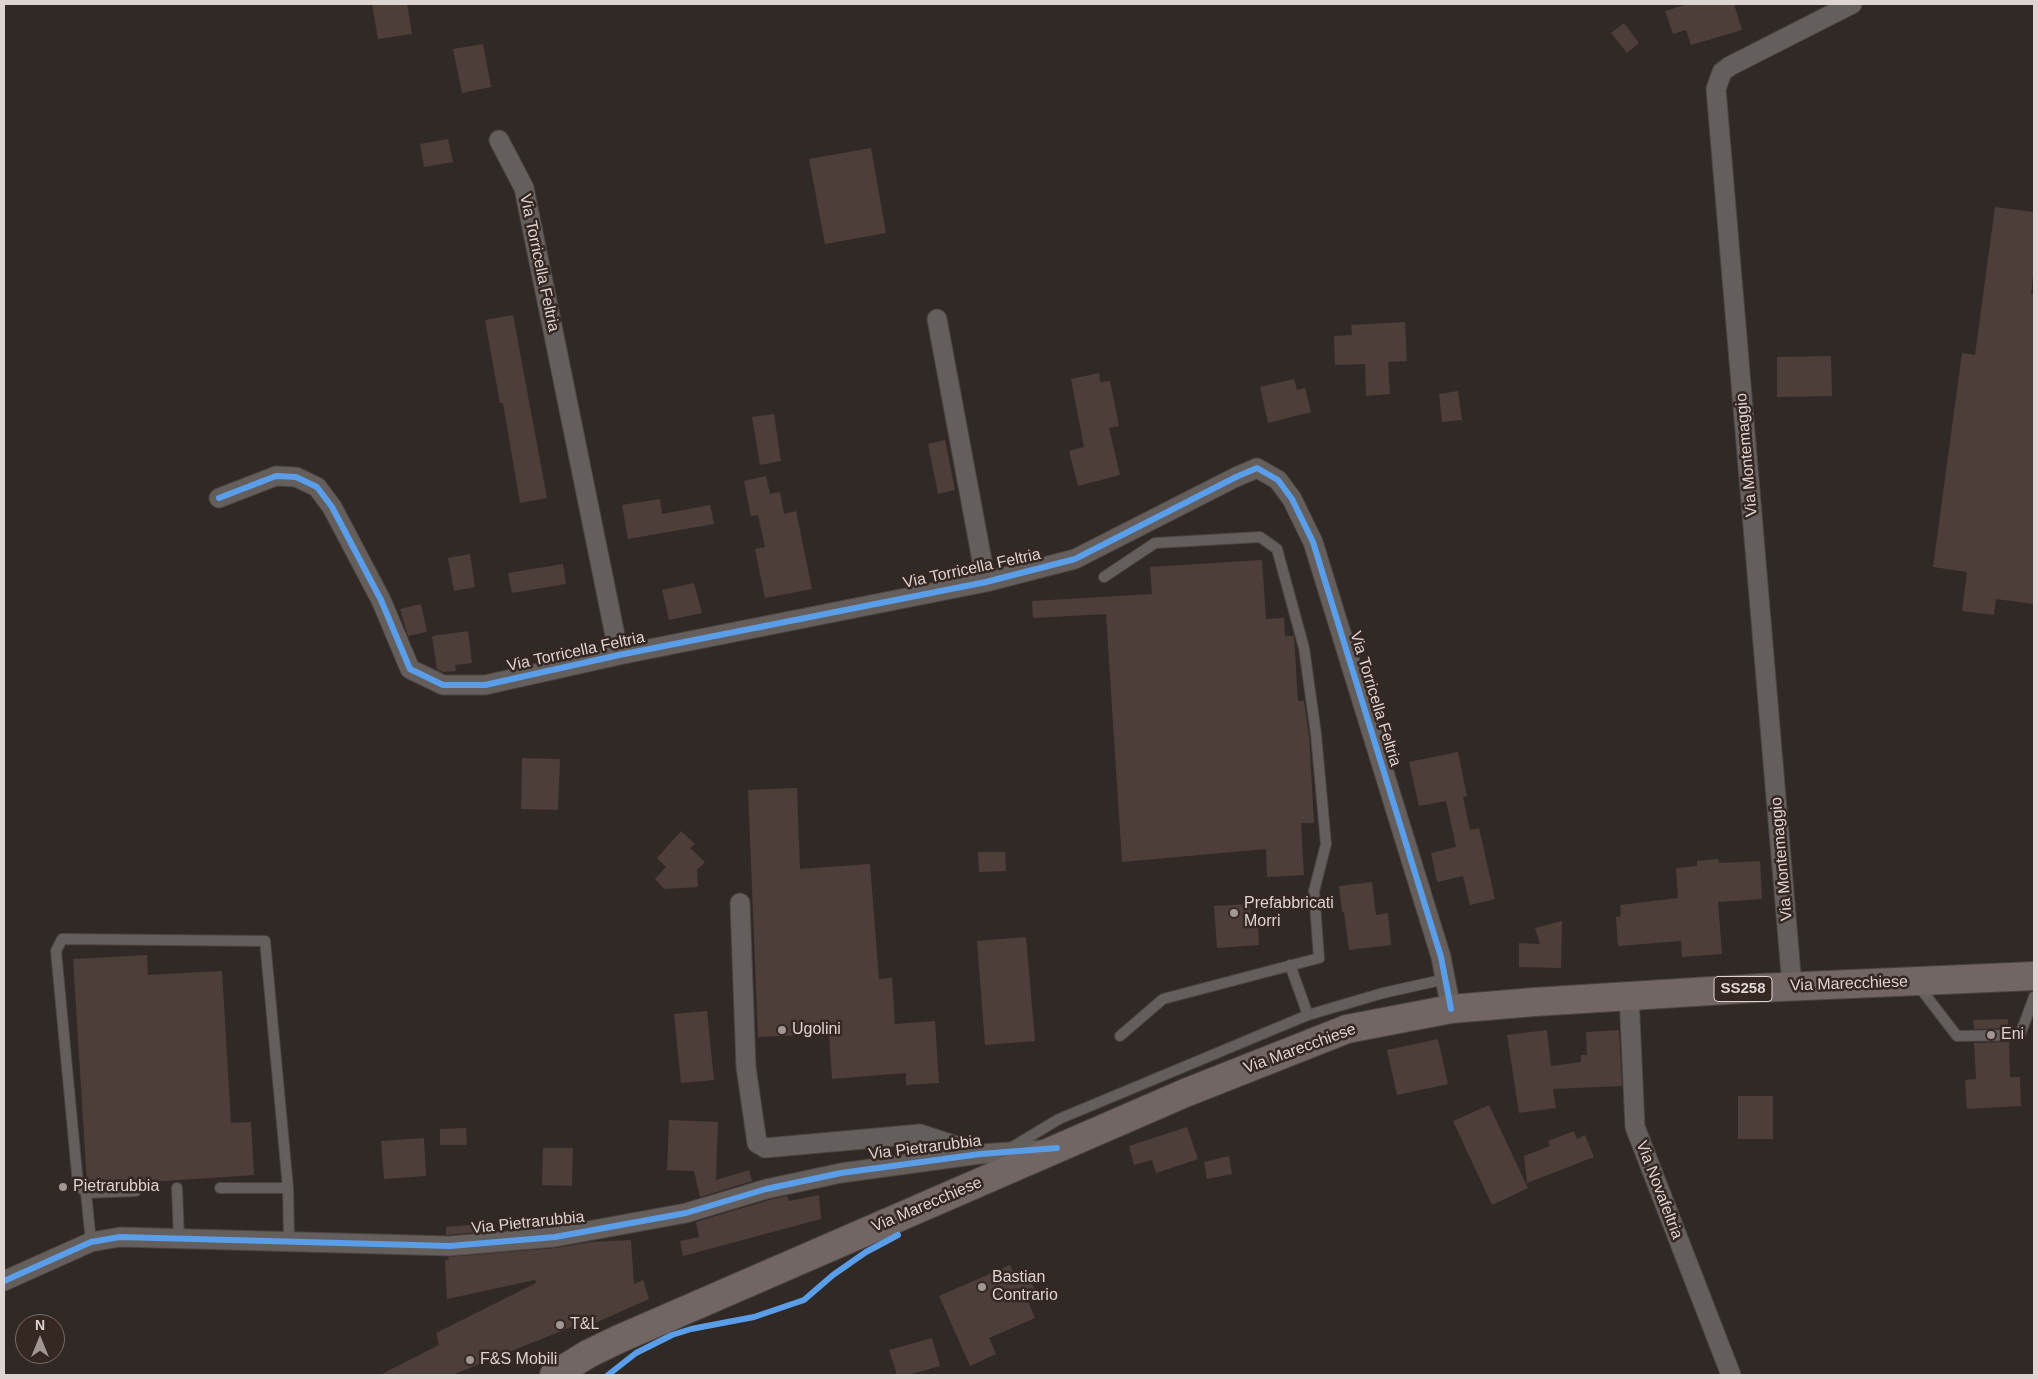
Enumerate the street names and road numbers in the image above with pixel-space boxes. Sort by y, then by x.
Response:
street label: Via Torricella Feltria [515,192,563,334]
street label: Via Montemaggio [1732,392,1762,518]
street label: Via Torricella Feltria [901,545,1043,593]
street label: Via Torricella Feltria [505,628,647,676]
street label: Via Torricella Feltria [1345,629,1405,769]
street label: Via Montemaggio [1767,796,1797,922]
street label: Via Marecchiese [1790,972,1908,996]
road number: SS258 [1714,976,1772,1002]
street label: Via Marecchiese [1241,1020,1359,1078]
street label: Via Pietrarubbia [867,1132,983,1164]
street label: Via Novafeltria [1631,1138,1687,1242]
street label: Via Marecchiese [869,1173,985,1237]
street label: Via Pietrarubbia [471,1208,585,1238]

